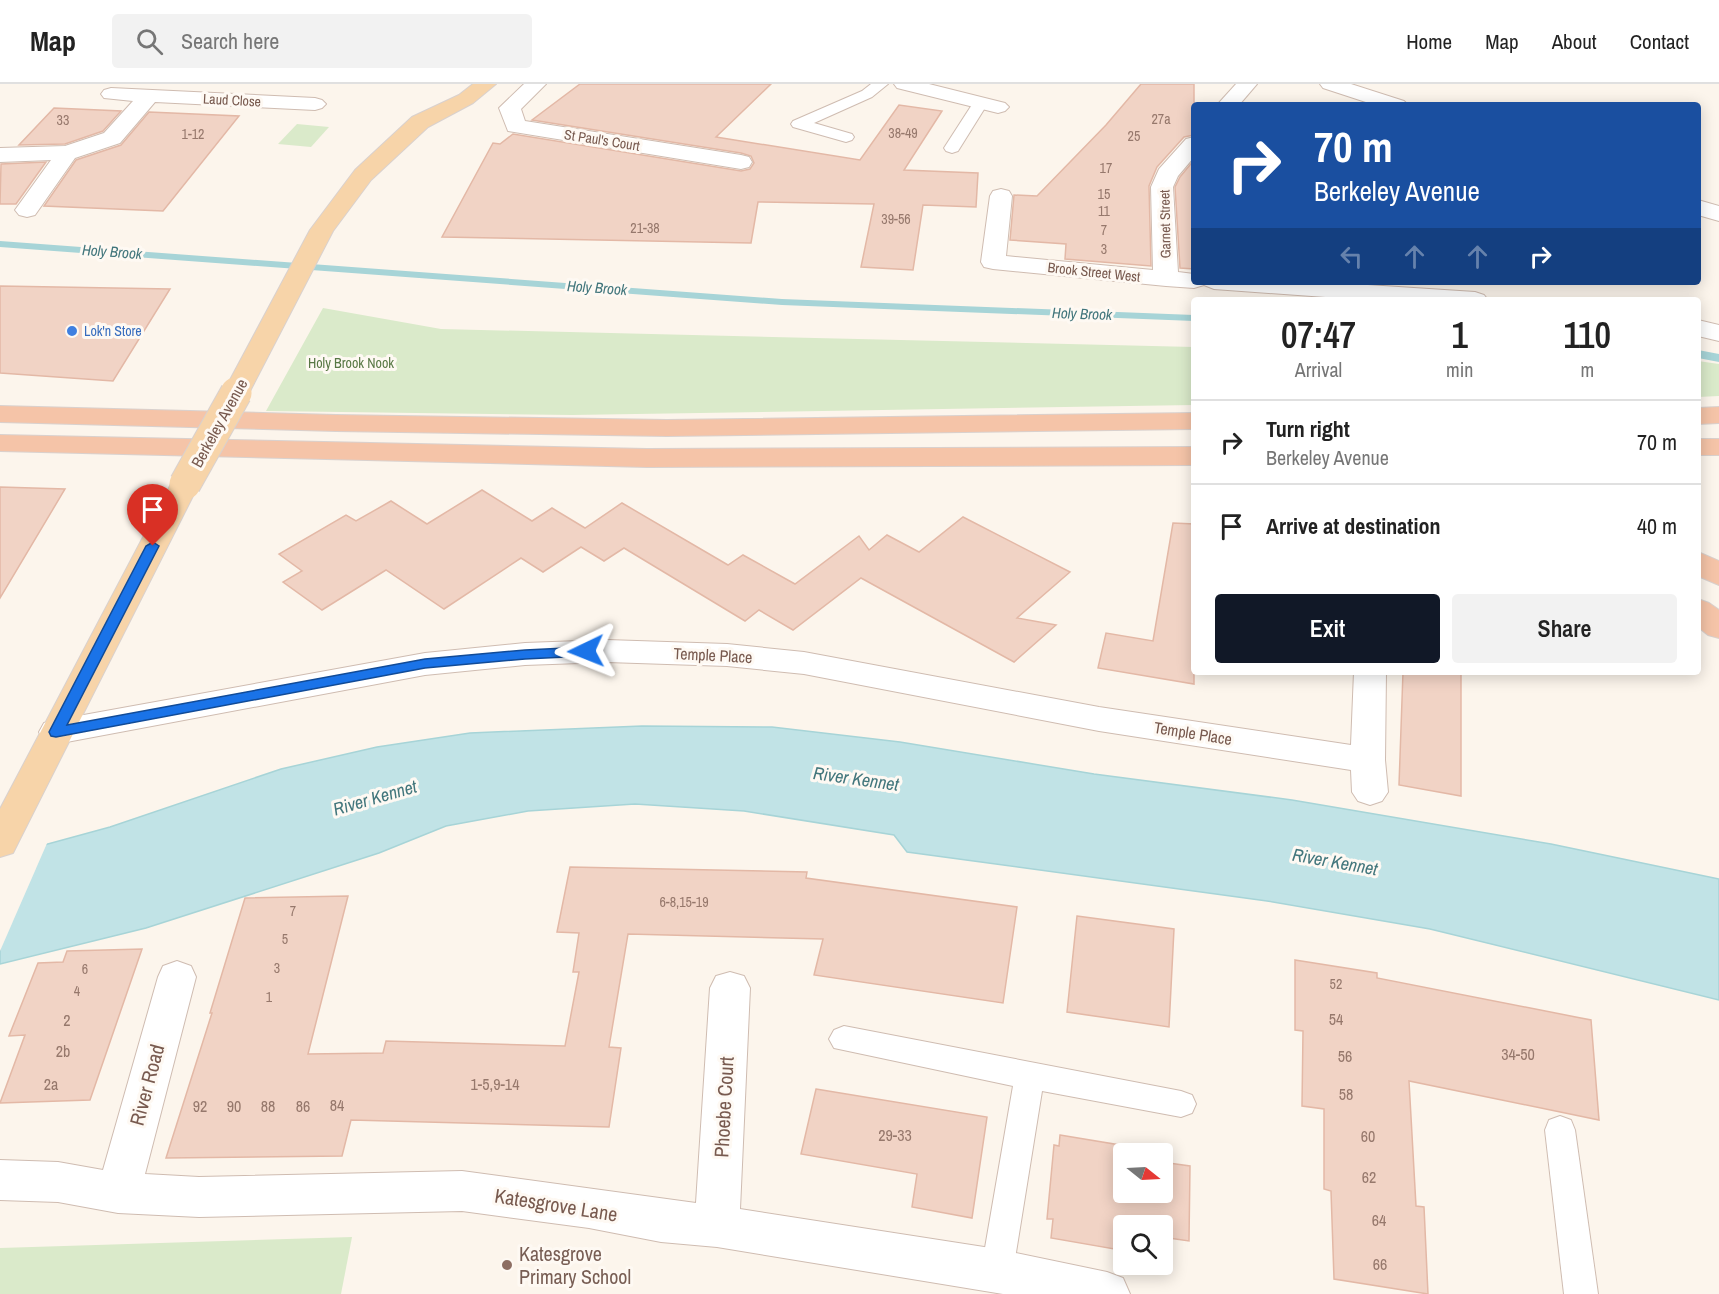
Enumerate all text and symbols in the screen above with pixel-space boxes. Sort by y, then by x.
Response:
search box [112,14,532,68]
text: Map [30,22,76,60]
icon: search [133,25,166,58]
text: Search here [181,26,279,56]
text: Home [1406,27,1452,56]
text: Map [1485,27,1519,56]
text: About [1552,27,1597,56]
text: Contact [1630,27,1689,56]
street label: Laud Close [203,89,261,111]
house number: 27a [1151,110,1171,128]
house number: 33 [57,111,69,129]
text: 70 m [1314,119,1393,175]
house number: 38-49 [888,124,918,142]
house number: 1-12 [182,125,204,143]
street label: St Paul's Court [563,125,641,155]
icon: right [1215,126,1293,204]
house number: 25 [1128,127,1140,145]
house number: 17 [1100,159,1112,177]
text: Berkeley Avenue [1314,173,1480,209]
house number: 15 [1098,185,1110,203]
street label: Garnet Street [1155,189,1175,259]
house number: 11 [1098,202,1111,220]
house number: 39-56 [881,210,911,228]
house number: 21-38 [630,219,660,237]
house number: 7 [1101,221,1107,239]
water label: Holy Brook [81,239,144,264]
house number: 3 [1101,240,1107,258]
icon: left [1335,240,1368,273]
icon: ahead [1398,240,1431,273]
icon: ahead [1461,240,1494,273]
icon: right [1524,240,1557,273]
street label: Brook Street West [1047,258,1141,286]
water label: Holy Brook [566,275,629,300]
water label: Holy Brook [1052,302,1113,325]
text: 07:47 [1281,311,1356,359]
text: 1 [1452,311,1468,359]
text: 110 [1563,311,1611,359]
place label: Lok'n Store [84,322,142,340]
marker: Lok'n Store [65,324,79,338]
park label: Holy Brook Nook [308,354,394,372]
text: Arrival [1295,356,1342,383]
text: min [1446,356,1473,383]
text: m [1580,356,1594,383]
street label: Berkeley Avenue [186,375,252,471]
text: Turn right [1266,414,1350,444]
icon: right [1215,426,1248,459]
text: 70 m [1637,427,1677,457]
text: Berkeley Avenue [1266,444,1389,471]
pin [127,484,178,546]
icon: arrive [136,493,169,526]
icon: arrive [1215,510,1248,543]
text: Arrive at destination [1266,511,1440,541]
text: 40 m [1637,511,1677,541]
button: Exit [1215,594,1440,663]
button: Share [1452,594,1677,663]
position arrow [554,619,618,683]
street label: Temple Place [673,642,753,668]
street label: Temple Place [1152,716,1234,750]
water label: River Kennet [812,760,901,797]
water label: River Kennet [330,773,421,821]
water label: River Kennet [1290,842,1381,881]
house number: 6-8,15-19 [659,893,709,911]
house number: 7 [290,902,296,920]
house number: 5 [282,930,288,948]
house number: 3 [274,959,280,977]
house number: 6 [82,960,88,978]
house number: 52 [1330,975,1342,993]
house number: 4 [74,982,81,1000]
house number: 1 [266,988,273,1006]
house number: 54 [1329,1008,1343,1030]
house number: 2 [63,1009,71,1031]
house number: 2b [56,1040,70,1062]
street label: River Road [123,1041,170,1128]
house number: 34-50 [1501,1043,1535,1065]
house number: 56 [1338,1045,1352,1067]
street label: Phoebe Court [707,1055,740,1158]
house number: 2a [44,1073,59,1095]
house number: 1-5,9-14 [471,1073,519,1095]
house number: 58 [1339,1083,1353,1105]
house number: 84 [330,1094,344,1116]
house number: 92 [193,1095,207,1117]
house number: 90 [227,1095,241,1117]
house number: 88 [261,1095,275,1117]
house number: 86 [296,1095,310,1117]
house number: 29-33 [878,1124,912,1146]
house number: 60 [1361,1125,1375,1147]
north arrow [1113,1143,1173,1203]
map controls [1113,1143,1173,1275]
house number: 62 [1362,1166,1376,1188]
street label: Katesgrove Lane [493,1181,619,1228]
house number: 64 [1372,1209,1386,1231]
button: search [1113,1215,1173,1275]
place label: Katesgrove Primary School [519,1240,631,1290]
house number: 66 [1373,1253,1387,1275]
marker: Katesgrove Primary School [500,1258,514,1272]

